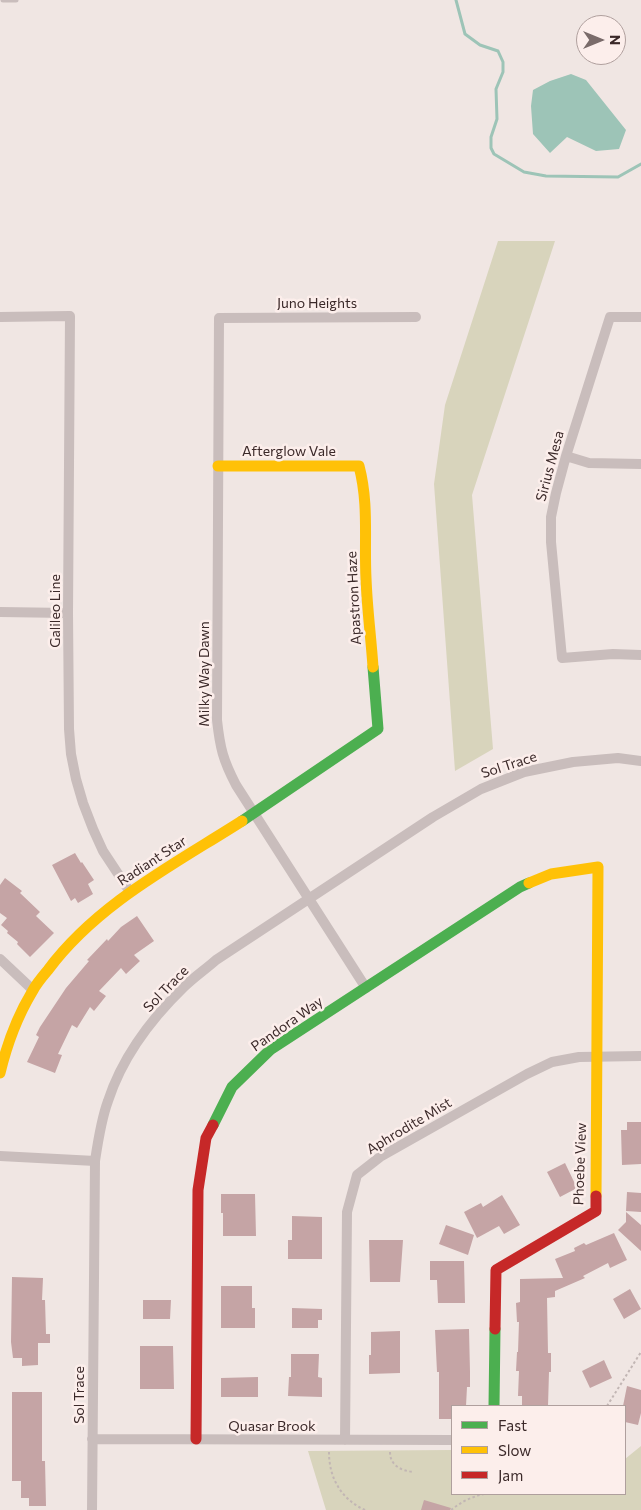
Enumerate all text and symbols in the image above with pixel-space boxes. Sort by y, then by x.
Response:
north arrow [576,15,626,65]
text: N [607,35,624,45]
street label: Juno Heights [277,295,357,311]
street label: Sirius Mesa [533,429,567,503]
street label: Afterglow Vale [242,443,336,459]
street label: Apastron Haze [343,551,365,645]
street label: Galileo Line [47,574,63,648]
street label: Milky Way Dawn [196,621,212,727]
street label: Sol Trace [479,748,539,782]
street label: Radiant Star [114,832,190,890]
street label: Sol Trace [140,962,192,1016]
street label: Pandora Way [248,993,326,1055]
street label: Aphrodite Mist [363,1094,455,1158]
street label: Phoebe View [570,1122,590,1206]
street label: Sol Trace [71,1366,87,1424]
legend [451,1405,626,1495]
text: Fast [498,1416,527,1434]
street label: Quasar Brook [228,1418,316,1434]
text: Slow [498,1441,531,1459]
text: Jam [498,1466,523,1484]

